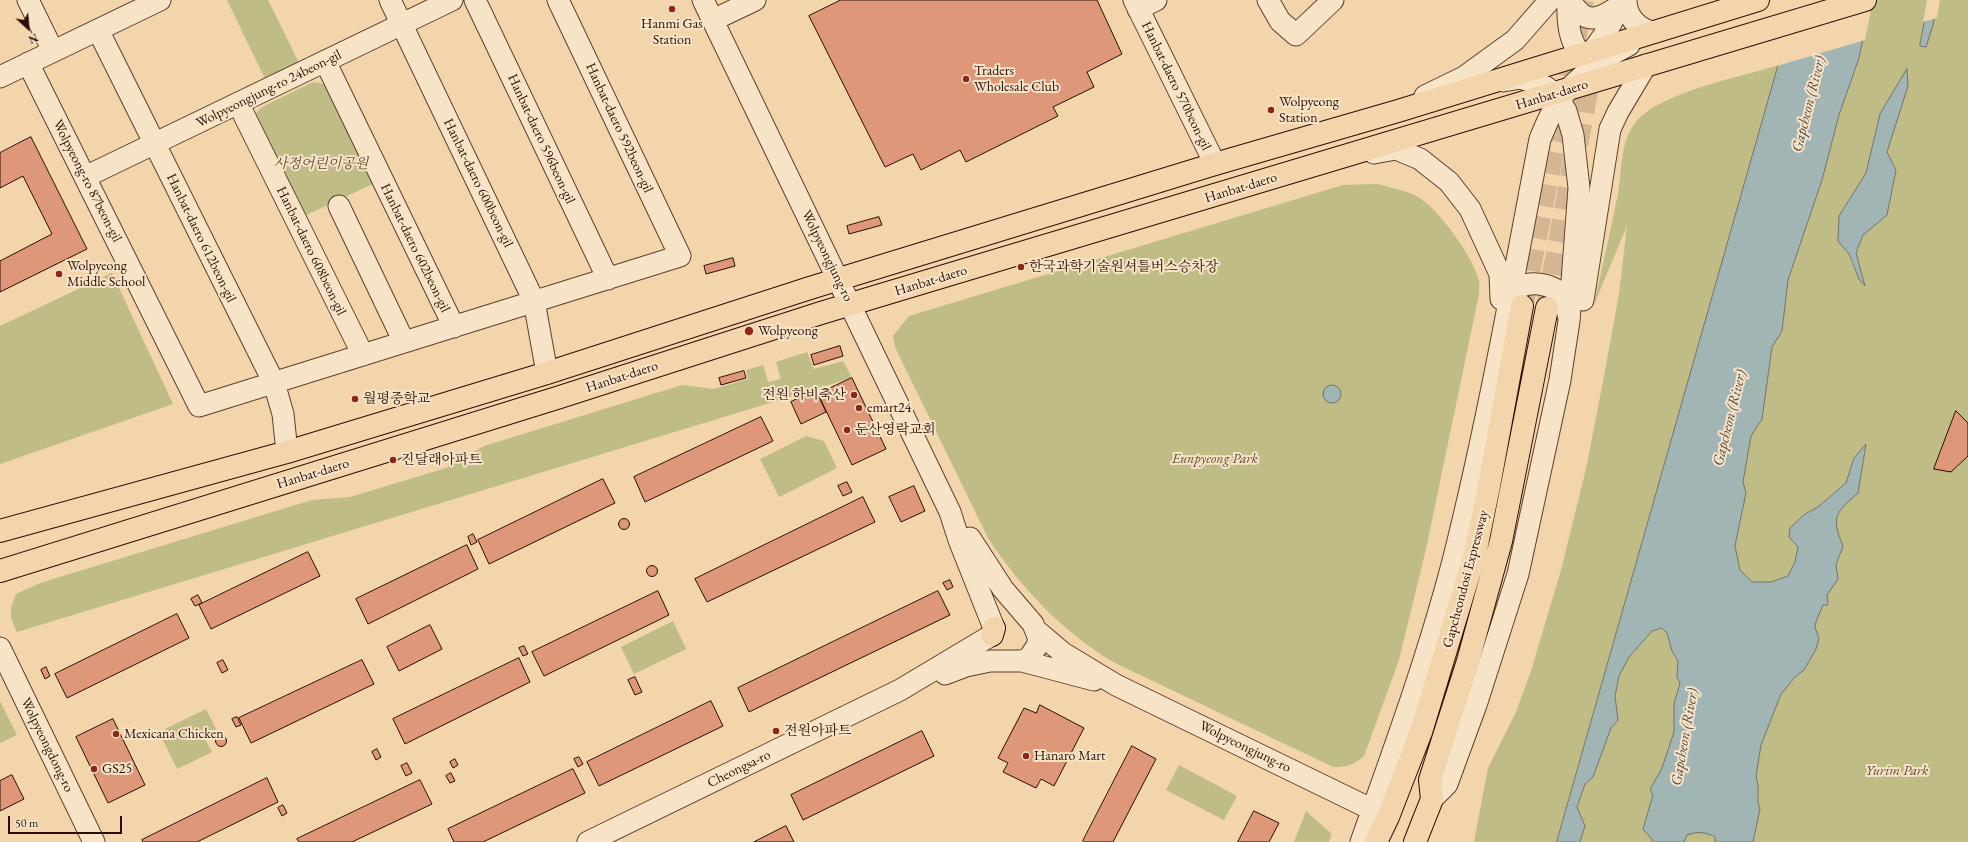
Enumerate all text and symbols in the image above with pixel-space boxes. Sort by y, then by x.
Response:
marker: Hanmi Gas Station [667,4,677,14]
north arrow [8,8,48,48]
place label: Hanmi Gas Station [641,16,703,48]
street label: Hanbat-daero 570beon-gil [1137,19,1215,153]
text: N [26,31,40,47]
street label: Wolpyeongjung-ro 24beon-gil [194,46,344,132]
water label: Gapcheon (River) [1788,54,1830,154]
street label: Hanbat-daero 592beon-gil [582,60,656,196]
place label: Traders Wholesale Club [974,63,1059,96]
street label: Hanbat-daero 596beon-gil [504,71,578,207]
marker: Traders Wholesale Club [961,74,971,84]
street label: Hanbat-daero [1514,76,1590,114]
place label: Wolpyeong Station [1279,94,1339,126]
marker: Wolpyeong Station [1266,105,1276,115]
street label: Hanbat-daero 600beon-gil [439,116,517,250]
street label: Wolpyeong-ro 87beon-gil [49,117,125,245]
park label: 사정어린이공원 [274,156,368,172]
street label: Hanbat-daero [1203,169,1279,207]
street label: Hanbat-daero 612beon-gil [162,171,240,305]
street label: Hanbat-daero 602beon-gil [376,181,454,315]
street label: Hanbat-daero 608beon-gil [272,184,350,318]
street label: Wolpyeongjung-ro [798,207,856,305]
place label: Wolpyeong Middle School [67,258,145,290]
place label: 한국과학기술원셔틀버스승차장 [1029,259,1218,275]
street label: Hanbat-daero [893,262,969,300]
marker: 한국과학기술원셔틀버스승차장 [1016,262,1026,272]
marker: Wolpyeong Middle School [54,269,64,279]
place label: Wolpyeong [758,323,818,339]
marker: Wolpyeong [743,325,755,337]
street label: Hanbat-daero [584,357,660,397]
water label: Gapcheon (River) [1709,368,1751,468]
place label: 전원 하비축산 [762,387,846,403]
marker: 전원 하비축산 [849,390,859,400]
place label: 월평중학교 [363,391,431,407]
marker: 월평중학교 [350,394,360,404]
place label: emart24 [867,400,911,416]
marker: emart24 [854,403,864,413]
place label: 둔산영락교회 [855,422,936,438]
marker: 둔산영락교회 [842,425,852,435]
park label: Eunpyeong Park [1172,451,1258,467]
place label: 진달래아파트 [401,452,482,468]
street label: Hanbat-daero [275,455,351,493]
marker: 진달래아파트 [388,455,398,465]
street label: Gapcheondosi Expressway [1440,508,1492,650]
water label: Gapcheon (River) [1668,687,1702,787]
street label: Wolpyeongdong-ro [17,695,77,795]
street label: Wolpyeongjung-ro [1196,718,1294,776]
place label: 전원아파트 [784,723,852,739]
place label: Mexicana Chicken [124,726,224,742]
marker: 전원아파트 [771,726,781,736]
marker: Mexicana Chicken [111,729,121,739]
street label: Cheongsa-ro [705,746,773,792]
place label: Hanaro Mart [1034,748,1105,764]
marker: Hanaro Mart [1021,751,1031,761]
place label: GS25 [102,761,132,777]
park label: Yurim Park [1866,763,1928,779]
marker: GS25 [89,764,99,774]
scale bar [10,808,124,834]
text: 50 m [15,815,38,831]

